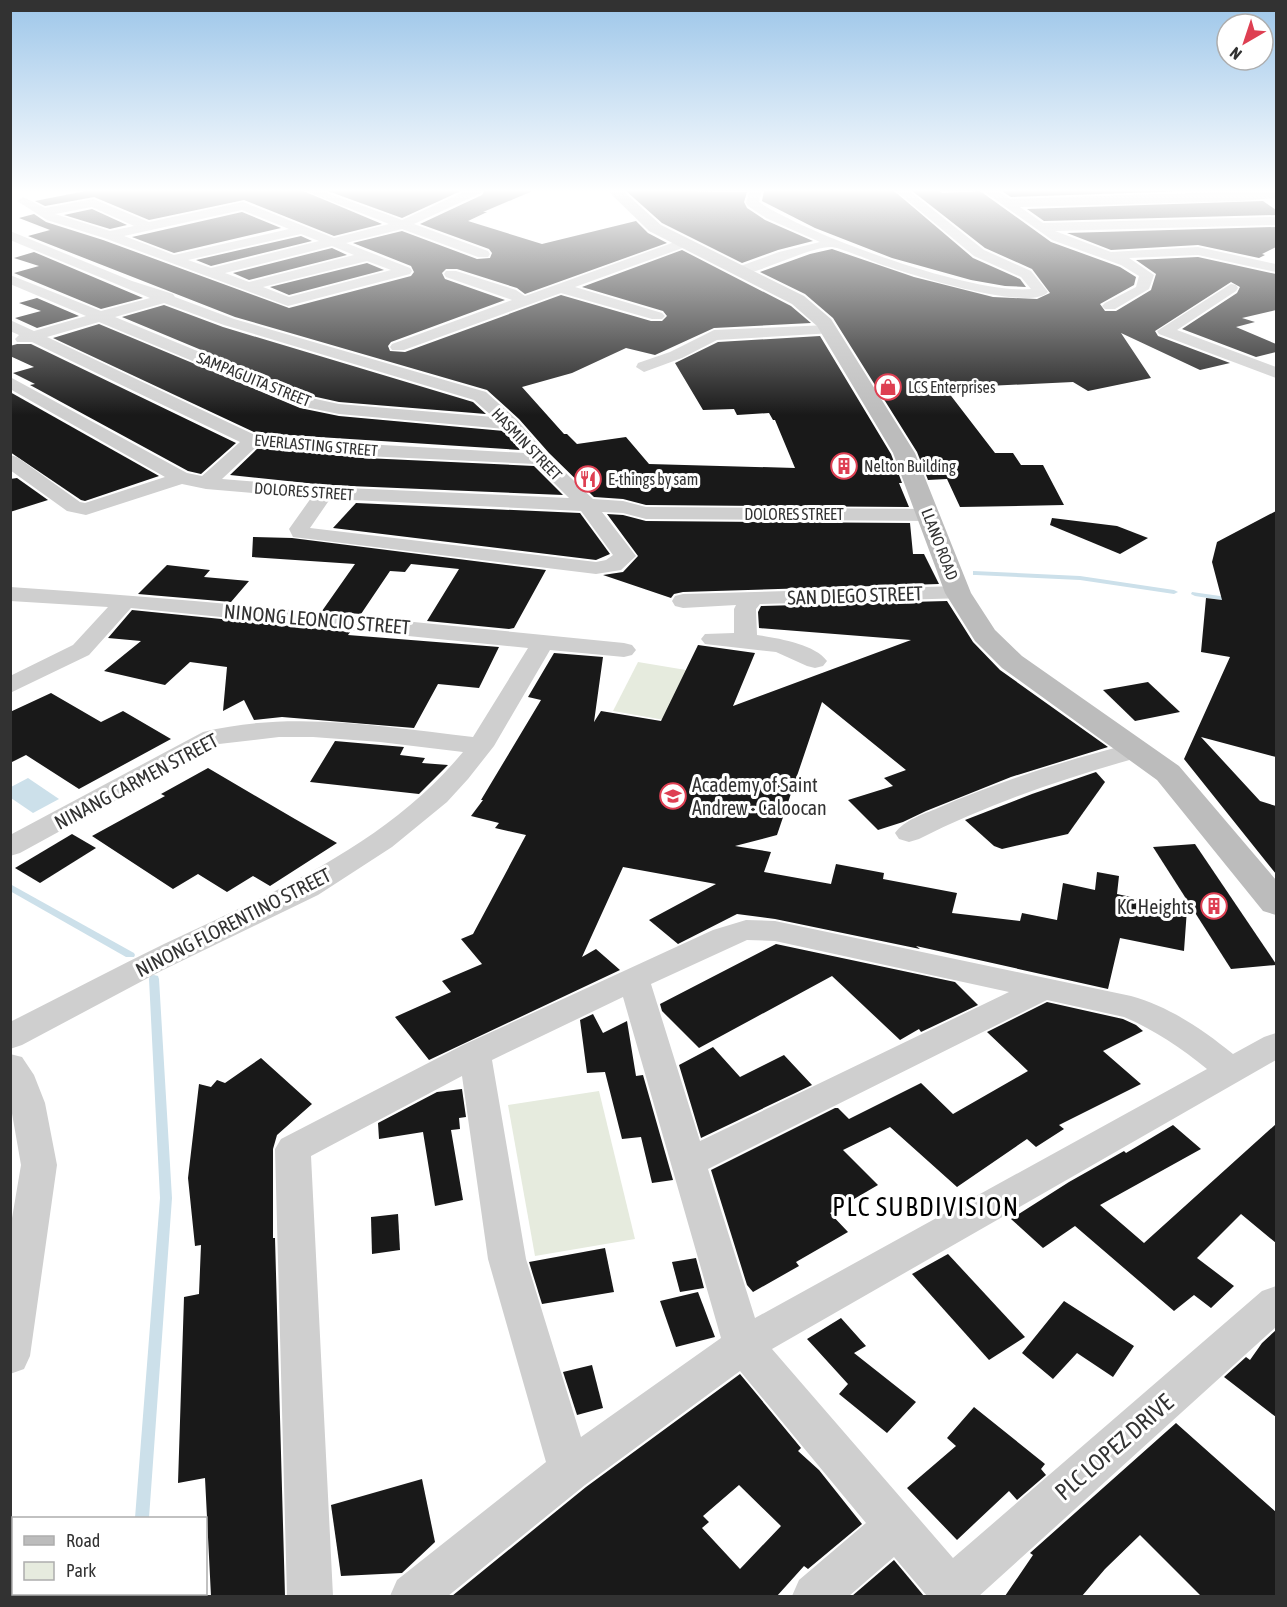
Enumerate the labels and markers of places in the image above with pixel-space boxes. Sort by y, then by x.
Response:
shop icon: LCS Enterprises [873,372,903,402]
place label: LCS Enterprises [908,378,996,397]
building icon: Nelton Building [829,451,859,481]
place label: Nelton Building [864,457,956,476]
restaurant icon: E-things by sam [573,464,603,494]
place label: E-things by sam [608,470,698,489]
place label: Academy of Saint Andrew - Caloocan [692,773,827,819]
school or university icon: Academy of Saint Andrew - Caloocan [658,781,688,811]
building icon: KC Heights [1199,891,1229,921]
place label: KC Heights [1117,895,1194,918]

